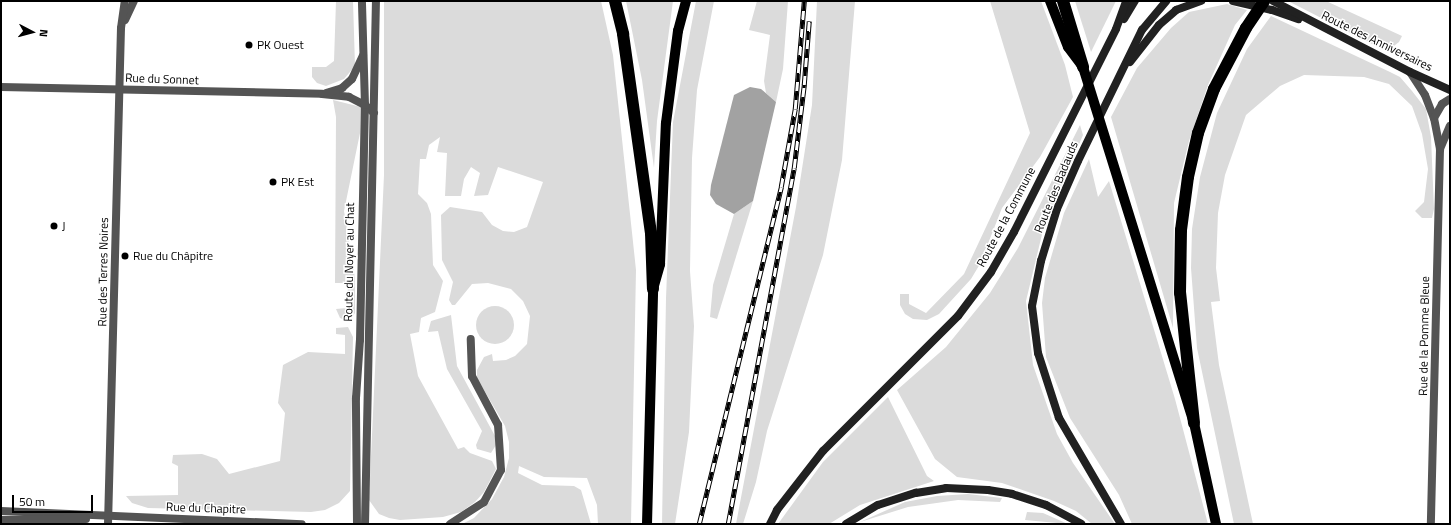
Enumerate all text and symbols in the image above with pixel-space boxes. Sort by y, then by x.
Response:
street label: Route des Anniversaires [1319,8,1435,74]
north arrow [12,12,52,52]
text: N [36,29,52,38]
place label: PK Ouest [257,38,304,52]
marker: PK Ouest [244,40,254,50]
street label: Rue du Sonnet [125,71,199,87]
street label: Route des Badauds [1031,139,1081,235]
street label: Route de la Commune [974,165,1038,269]
place label: PK Est [281,175,314,189]
marker: PK Est [268,177,278,187]
street label: Route du Noyer au Chat [341,202,357,322]
street label: Rue des Terres Noires [95,217,111,327]
place label: J [62,219,65,233]
marker: J [49,221,59,231]
place label: Rue du Châpitre [133,249,213,263]
marker: Rue du Châpitre [120,251,130,261]
street label: Rue de la Pomme Bleue [1416,276,1432,396]
scale bar [14,487,95,513]
text: 50 m [19,492,45,511]
street label: Rue du Chapitre [166,499,246,517]

